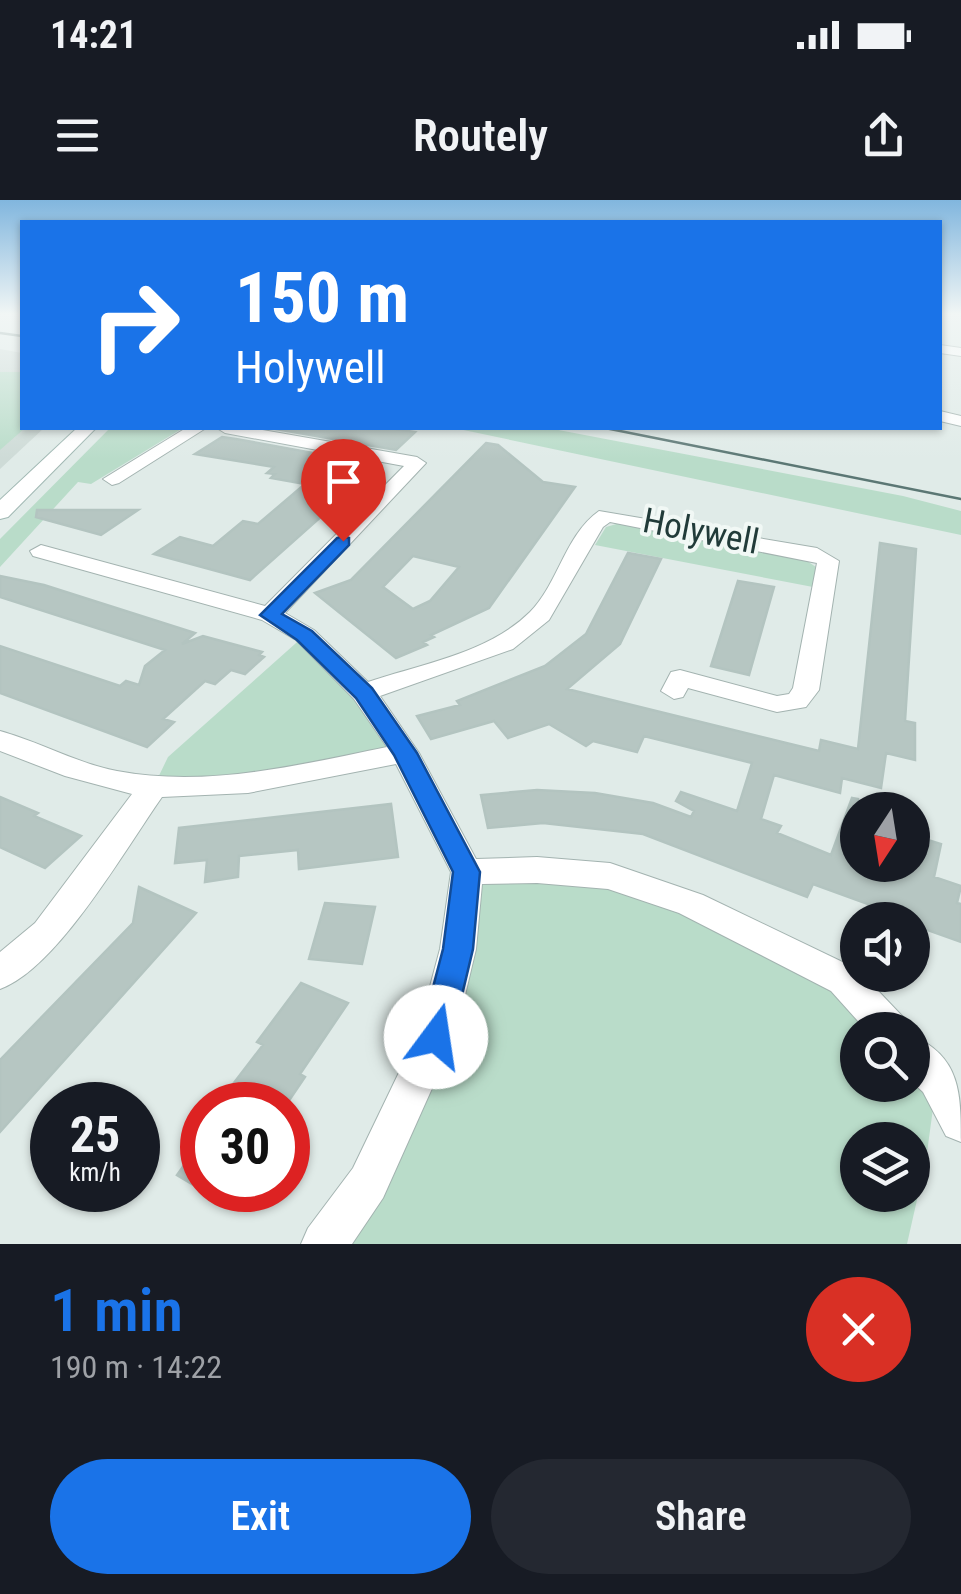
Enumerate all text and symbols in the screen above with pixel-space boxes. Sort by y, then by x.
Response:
text: 14:21 [50,13,137,57]
icon: menu [50,108,105,163]
icon: share [856,108,911,163]
text: Routely [413,109,548,162]
text: 150 m [235,257,409,339]
icon: right [70,260,200,390]
text: Holywell [235,341,386,394]
pin [301,439,386,542]
icon: arrive [316,454,371,509]
street label: Holywell [640,500,762,563]
north arrow [840,792,930,882]
map controls [840,792,930,1212]
button: sound [840,902,930,992]
position arrow [384,985,488,1089]
button: search [840,1012,930,1102]
speed limit sign: 30 [180,1082,310,1212]
text: 25 [70,1106,120,1164]
button: layers [840,1122,930,1212]
text: km/h [69,1158,121,1187]
text: 1 min [50,1275,183,1346]
button: close [806,1277,911,1382]
text: 190 m · 14:22 [50,1348,222,1386]
button: Exit [50,1459,471,1574]
button: Share [491,1459,911,1574]

